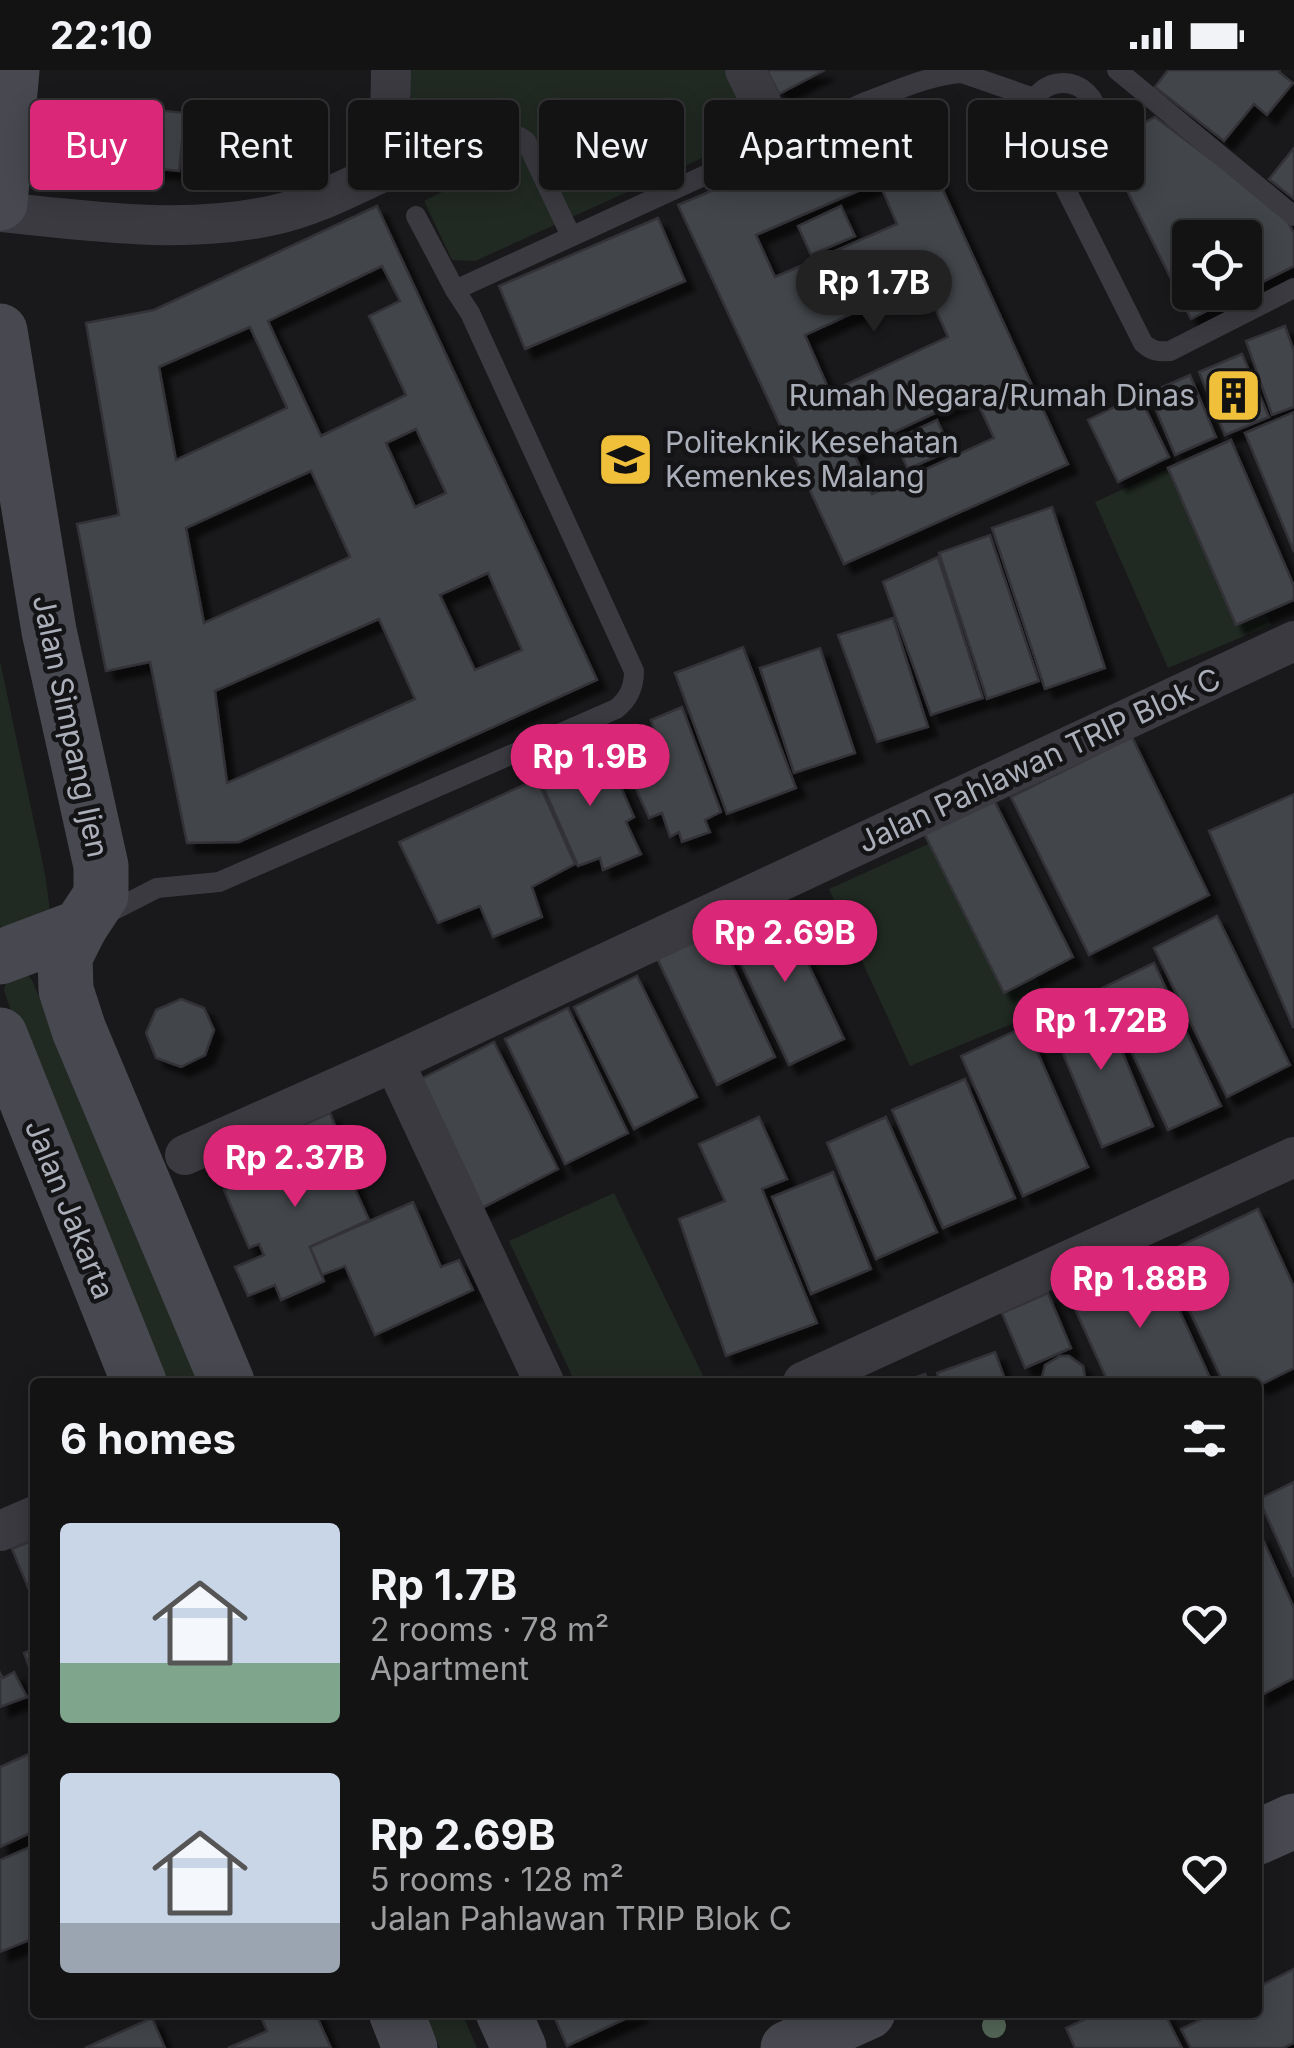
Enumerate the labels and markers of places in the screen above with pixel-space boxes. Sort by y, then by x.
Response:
pin: Rp 1.7B [782,250,966,335]
building icon: Rumah Negara/Rumah Dinas [1204,365,1264,425]
place label: Rumah Negara/Rumah Dinas [789,377,1195,413]
place label: Politeknik Kesehatan Kemenkes Malang [665,424,959,494]
school or university icon: Politeknik Kesehatan Kemenkes Malang [596,429,656,489]
pin: Rp 1.9B [498,724,682,809]
pin: Rp 2.69B [682,900,888,985]
pin: Rp 1.72B [998,988,1204,1073]
pin: Rp 2.37B [192,1125,398,1210]
pin: Rp 1.88B [1037,1246,1243,1331]

